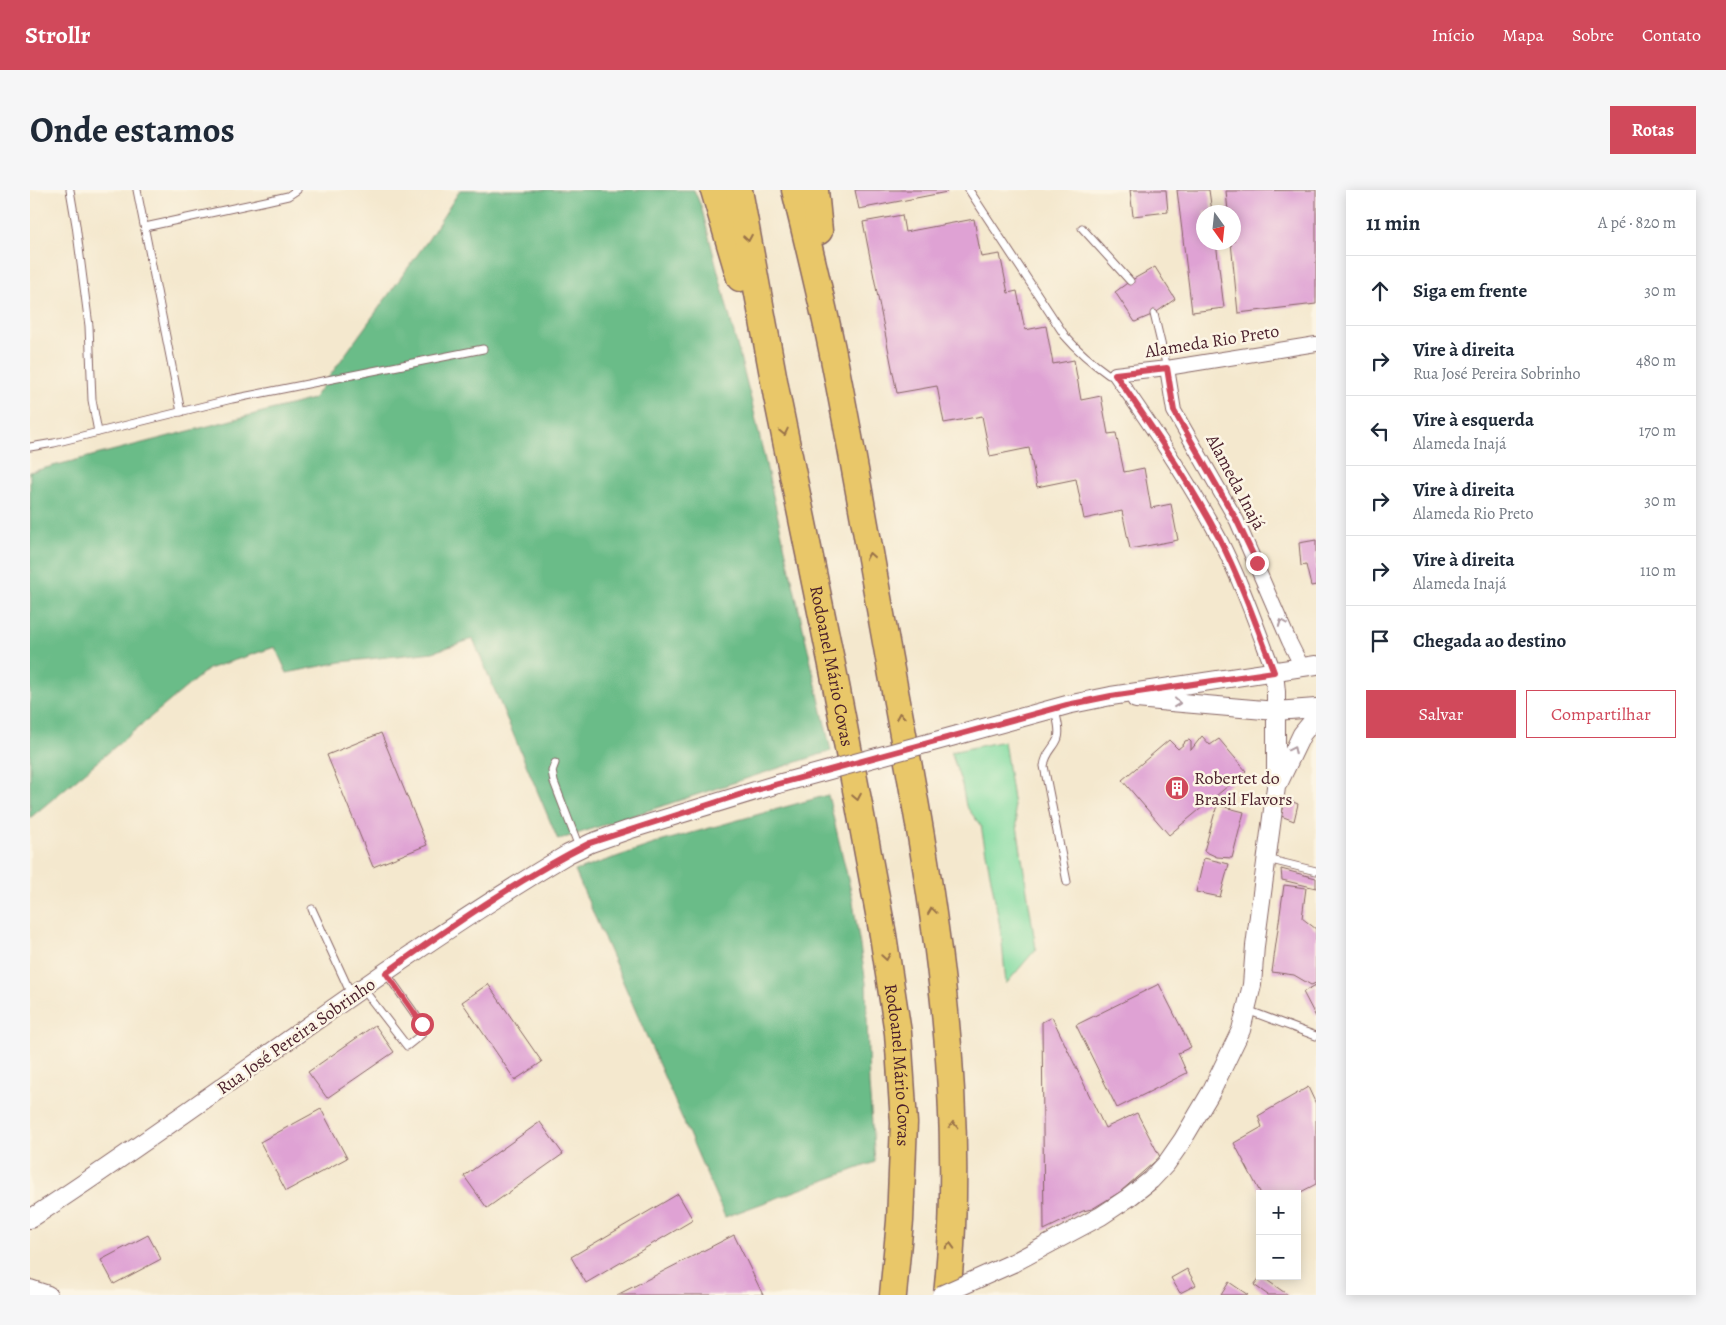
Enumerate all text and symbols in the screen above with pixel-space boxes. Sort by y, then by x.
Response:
text: Strollr [25,19,90,51]
text: Início [1432,23,1475,47]
text: Mapa [1503,23,1544,47]
text: Sobre [1572,23,1614,47]
text: Contato [1642,23,1701,47]
text: Onde estamos [30,106,235,154]
button: Rotas [1610,106,1696,154]
north arrow [1196,205,1241,250]
text: 11 min [1366,209,1420,237]
text: A pé · 820 m [1598,212,1676,234]
one-way arrow [742,234,752,242]
icon: ahead [1366,277,1394,305]
text: Siga em frente [1413,278,1527,304]
text: 30 m [1644,280,1676,302]
street label: Alameda Rio Preto [1142,319,1281,364]
text: Vire à direita [1413,337,1515,363]
icon: right [1366,347,1394,375]
text: 480 m [1636,350,1676,372]
text: Rua José Pereira Sobrinho [1413,363,1581,385]
text: Vire à esquerda [1413,407,1534,433]
icon: left [1366,417,1394,445]
text: 170 m [1639,420,1676,442]
one-way arrow [778,428,789,437]
street label: Alameda Inajá [1200,429,1272,535]
text: Alameda Inajá [1413,433,1506,455]
text: Vire à direita [1413,477,1515,503]
icon: right [1366,487,1394,515]
text: 30 m [1644,490,1676,512]
text: Alameda Rio Preto [1413,503,1533,525]
text: Vire à direita [1413,547,1515,573]
one-way arrow [866,552,876,561]
route end [1246,552,1269,575]
icon: right [1366,557,1394,585]
text: 110 m [1640,560,1676,582]
text: Alameda Inajá [1413,573,1506,595]
street label: Rodoanel Mário Covas [804,584,859,748]
one-way arrow [1277,619,1288,628]
icon: arrive [1366,627,1394,655]
text: Chegada ao destino [1413,628,1566,654]
button: Salvar [1366,690,1516,738]
button: Compartilhar [1526,690,1676,738]
one-way arrow [1173,697,1181,708]
one-way arrow [895,712,905,720]
one-way arrow [1287,747,1297,756]
place label: Robertet do Brasil Flavors [1194,766,1292,811]
building icon: Robertet do Brasil Flavors [1164,775,1190,801]
one-way arrow [852,793,862,802]
one-way arrow [927,907,937,915]
one-way arrow [881,953,891,961]
street label: Rua José Pereira Sobrinho [212,972,380,1100]
street label: Rodoanel Mário Covas [879,982,916,1147]
route start [411,1013,434,1036]
one-way arrow [948,1120,958,1128]
map controls [1256,1190,1301,1280]
button: + [1256,1190,1301,1235]
button: − [1256,1235,1301,1280]
one-way arrow [945,1242,956,1250]

